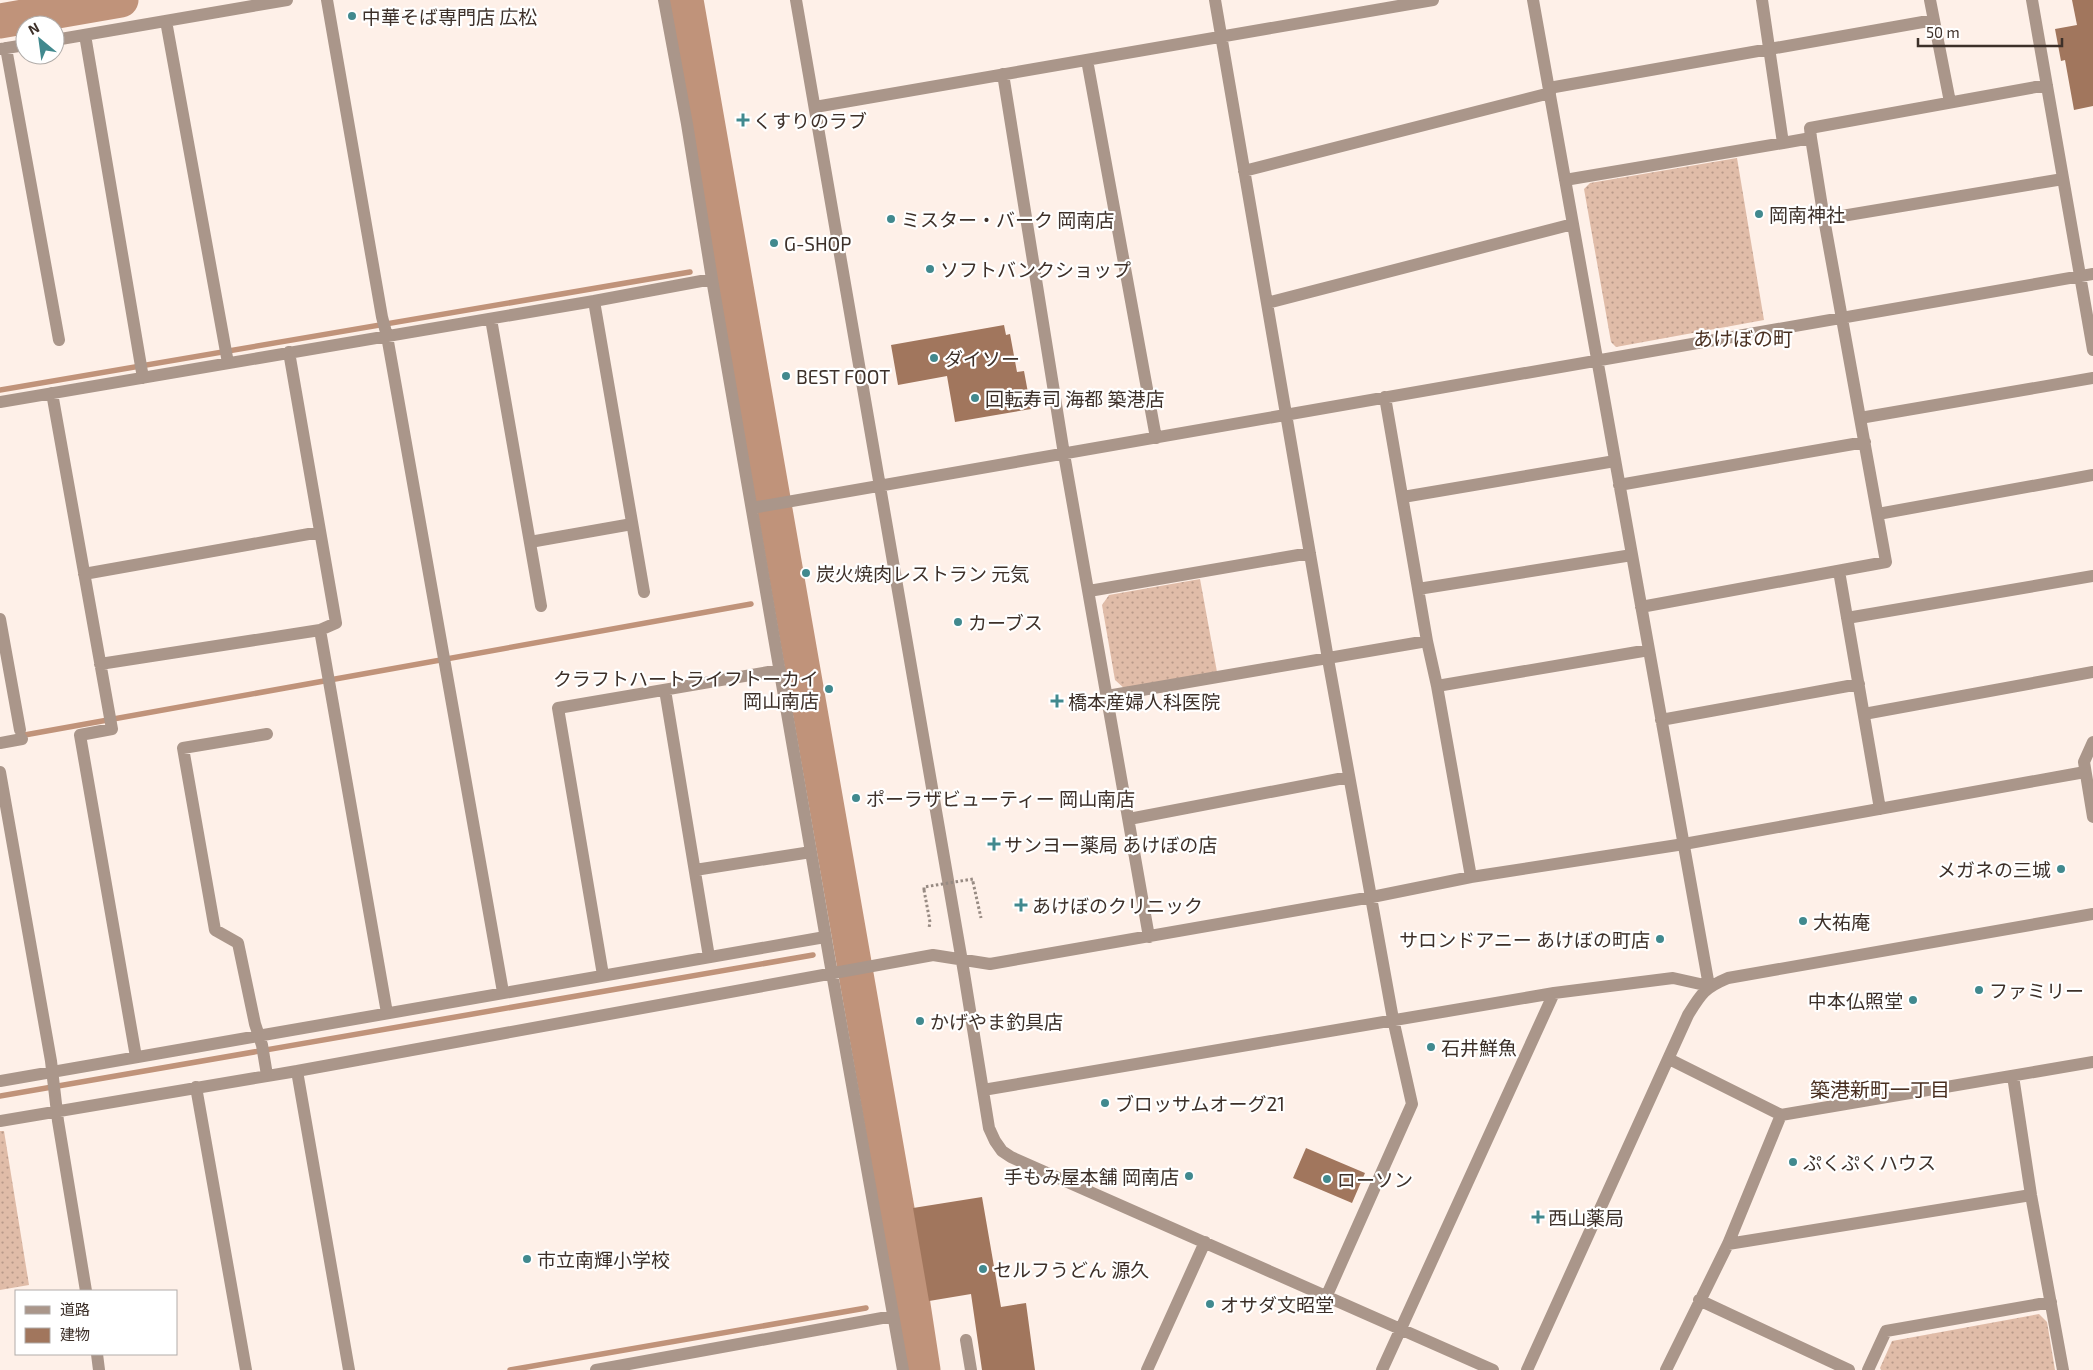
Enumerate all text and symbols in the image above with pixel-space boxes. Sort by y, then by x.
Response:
place label: 中華そば専門店 広松 [362,5,537,28]
marker: 中華そば専門店 広松 [346,10,358,22]
north arrow [15,15,65,65]
scale bar [1918,15,2062,47]
text: N [25,18,42,38]
text: 50 m [1926,23,1960,41]
place label: くすりのラブ [753,109,867,132]
marker: くすりのラブ [737,114,749,126]
place label: 岡南神社 [1769,203,1845,226]
place label: ミスター・バーク 岡南店 [901,208,1114,231]
marker: 岡南神社 [1753,208,1765,220]
marker: ミスター・バーク 岡南店 [885,213,897,225]
place label: G-SHOP [784,232,852,255]
marker: G-SHOP [768,237,780,249]
place label: ソフトバンクショップ [940,258,1131,281]
marker: ソフトバンクショップ [924,263,936,275]
district label: あけぼの町 [1693,326,1793,350]
place label: ダイソー [944,347,1020,370]
marker: ダイソー [928,352,940,364]
place label: BEST FOOT [796,365,890,388]
marker: BEST FOOT [780,370,792,382]
place label: 回転寿司 海都 築港店 [985,387,1164,410]
marker: 回転寿司 海都 築港店 [969,392,981,404]
place label: 炭火焼肉レストラン 元気 [816,562,1029,585]
marker: 炭火焼肉レストラン 元気 [800,567,812,579]
place label: カーブス [968,611,1043,634]
marker: カーブス [952,616,964,628]
place label: クラフトハートライフトーカイ 岡山南店 [553,667,819,712]
marker: クラフトハートライフトーカイ 岡山南店 [823,683,835,695]
place label: 橋本産婦人科医院 [1068,690,1220,713]
marker: 橋本産婦人科医院 [1050,694,1064,708]
place label: ポーラザビューティー 岡山南店 [866,787,1135,810]
marker: ポーラザビューティー 岡山南店 [850,792,862,804]
place label: サンヨー薬局 あけぼの店 [1004,833,1217,856]
marker: サンヨー薬局 あけぼの店 [988,838,1000,850]
place label: メガネの三城 [1937,858,2051,881]
marker: メガネの三城 [2055,863,2067,875]
place label: あけぼのクリニック [1032,894,1203,917]
marker: あけぼのクリニック [1014,898,1028,912]
place label: 大祐庵 [1813,910,1870,933]
marker: 大祐庵 [1797,915,1809,927]
place label: サロンドアニー あけぼの町店 [1399,928,1650,951]
marker: サロンドアニー あけぼの町店 [1654,933,1666,945]
place label: ファミリー [1989,979,2084,1002]
marker: ファミリー [1973,984,1985,996]
place label: 中本仏照堂 [1808,989,1903,1012]
marker: 中本仏照堂 [1907,994,1919,1006]
place label: かげやま釣具店 [930,1010,1063,1033]
marker: かげやま釣具店 [914,1015,926,1027]
place label: 石井鮮魚 [1441,1036,1517,1059]
marker: 石井鮮魚 [1425,1041,1437,1053]
district label: 築港新町一丁目 [1810,1077,1950,1101]
place label: ブロッサムオーグ21 [1115,1092,1285,1115]
marker: ブロッサムオーグ21 [1099,1097,1111,1109]
place label: ぷくぷくハウス [1803,1151,1936,1174]
marker: ぷくぷくハウス [1787,1156,1799,1168]
place label: 手もみ屋本舗 岡南店 [1004,1165,1179,1188]
place label: ローソン [1337,1168,1413,1191]
marker: 手もみ屋本舗 岡南店 [1183,1170,1195,1182]
marker: ローソン [1321,1173,1333,1185]
place label: 西山薬局 [1548,1206,1624,1229]
marker: 西山薬局 [1532,1211,1544,1223]
place label: 市立南輝小学校 [537,1248,670,1271]
marker: 市立南輝小学校 [521,1253,533,1265]
place label: セルフうどん 源久 [993,1258,1149,1281]
marker: セルフうどん 源久 [977,1263,989,1275]
legend [15,1290,178,1355]
place label: オサダ文昭堂 [1220,1293,1334,1316]
marker: オサダ文昭堂 [1204,1298,1216,1310]
text: 道路 [60,1300,90,1318]
text: 建物 [60,1325,90,1343]

